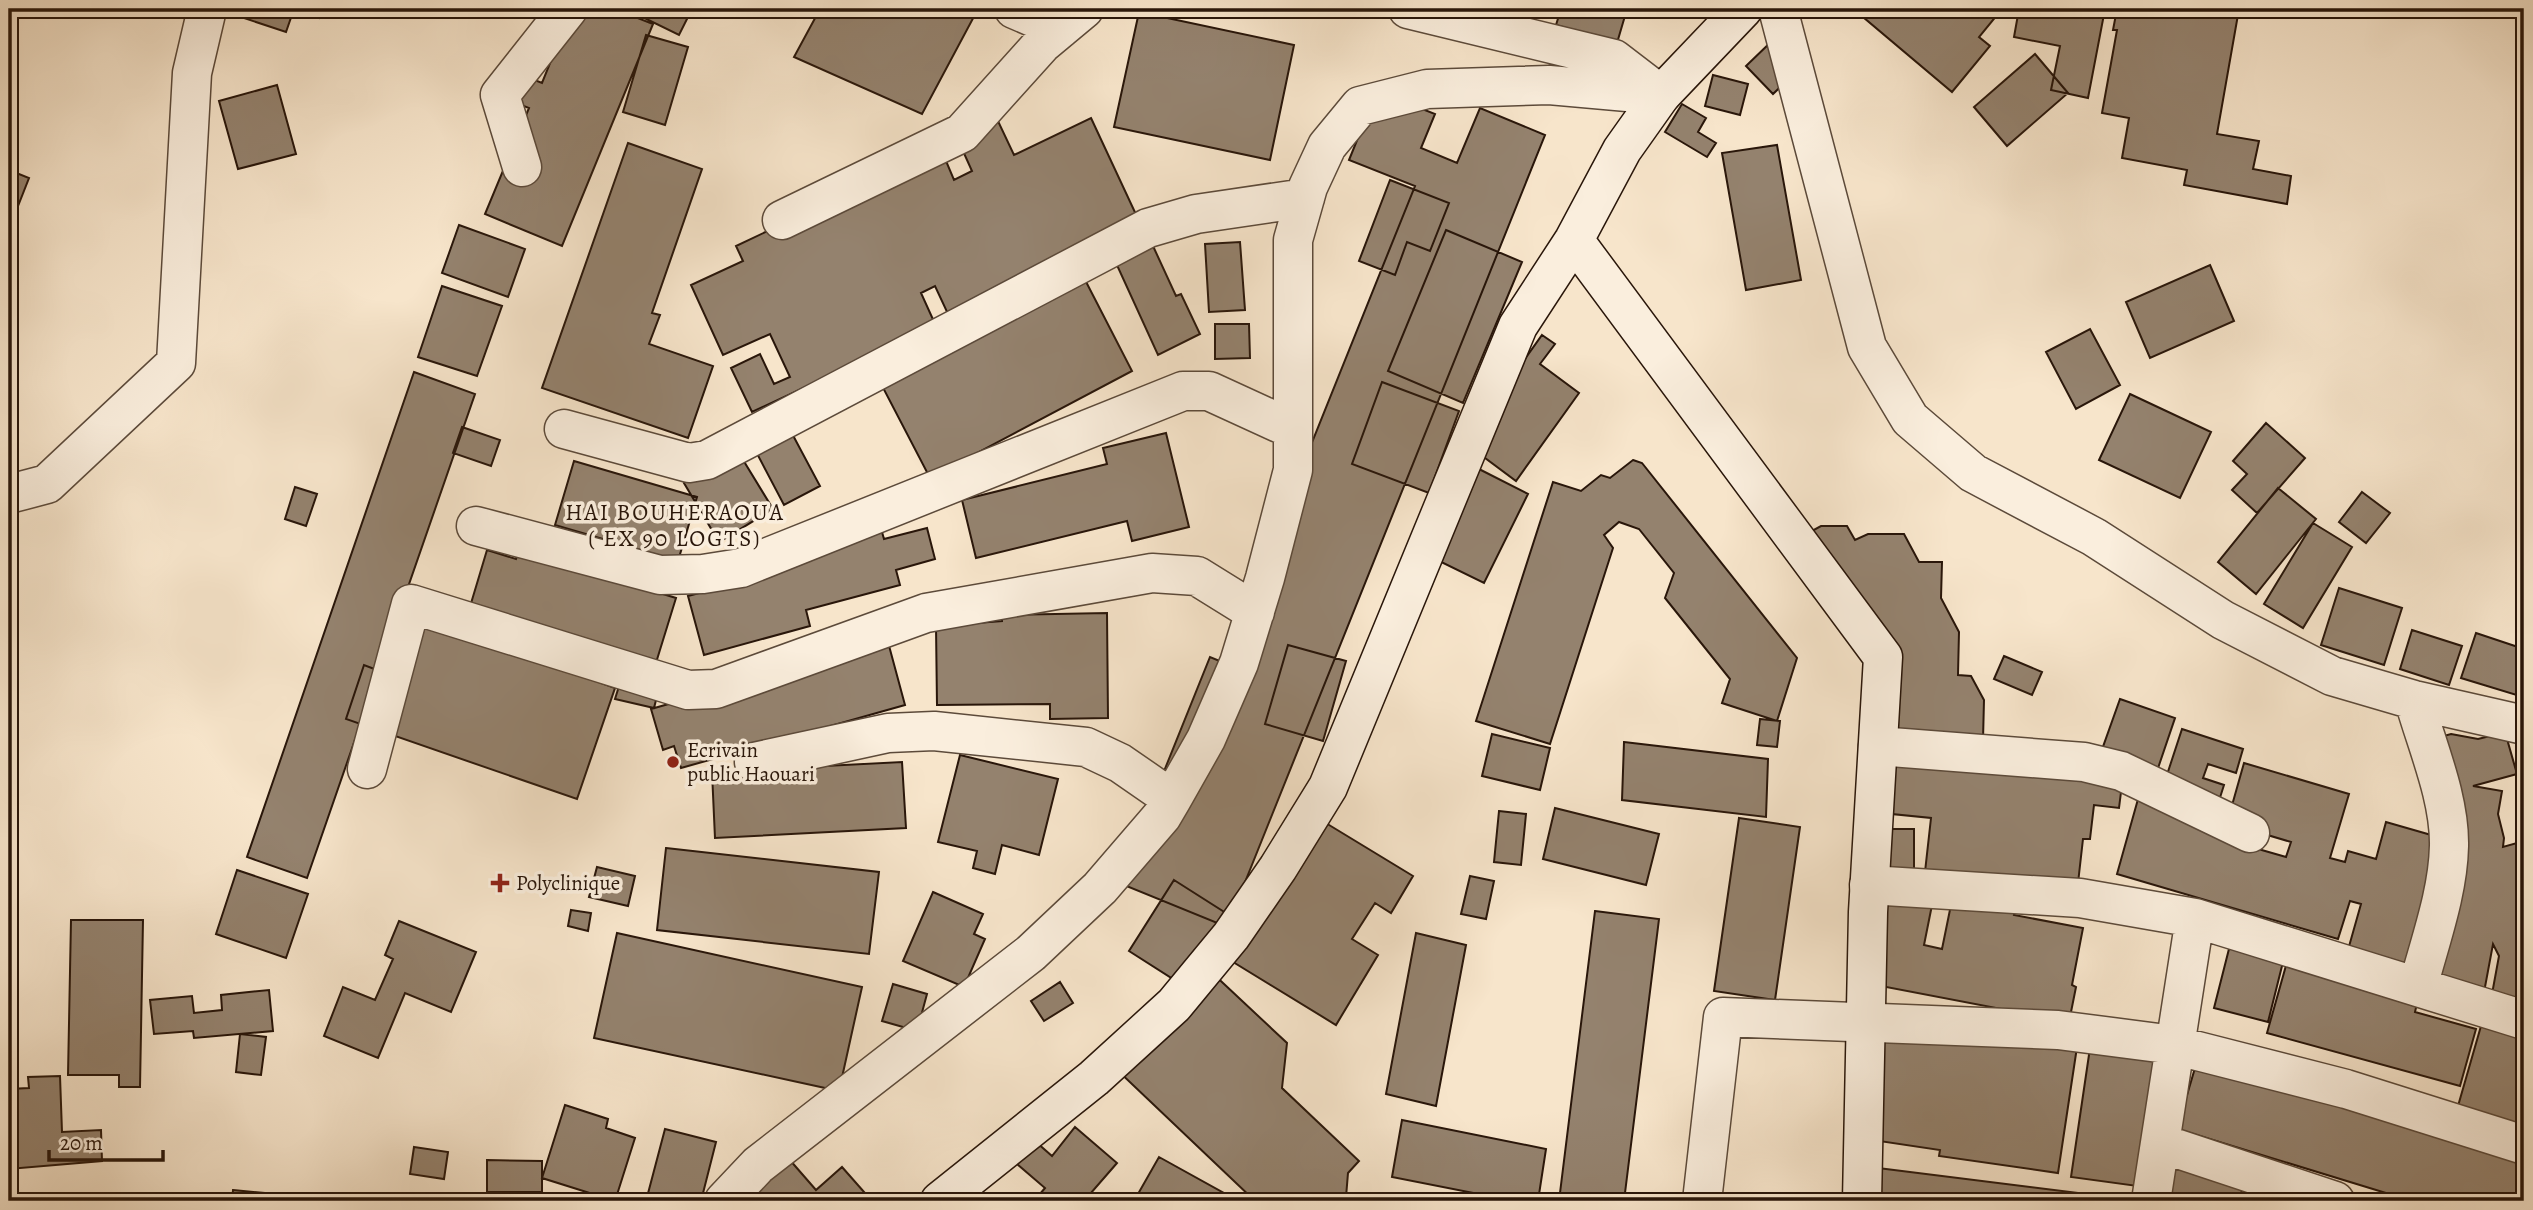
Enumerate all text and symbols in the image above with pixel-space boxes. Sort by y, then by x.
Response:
district label: HAI BOUHERAOUA ( EX 90 LOGTS) [565,497,785,554]
place label: Ecrivain public Haouari [687,736,815,788]
marker: Ecrivain public Haouari [665,754,681,770]
place label: Polyclinique [516,869,620,897]
marker: Polyclinique [490,873,510,893]
scale bar [49,1119,163,1163]
text: 20 m [60,1129,103,1157]

